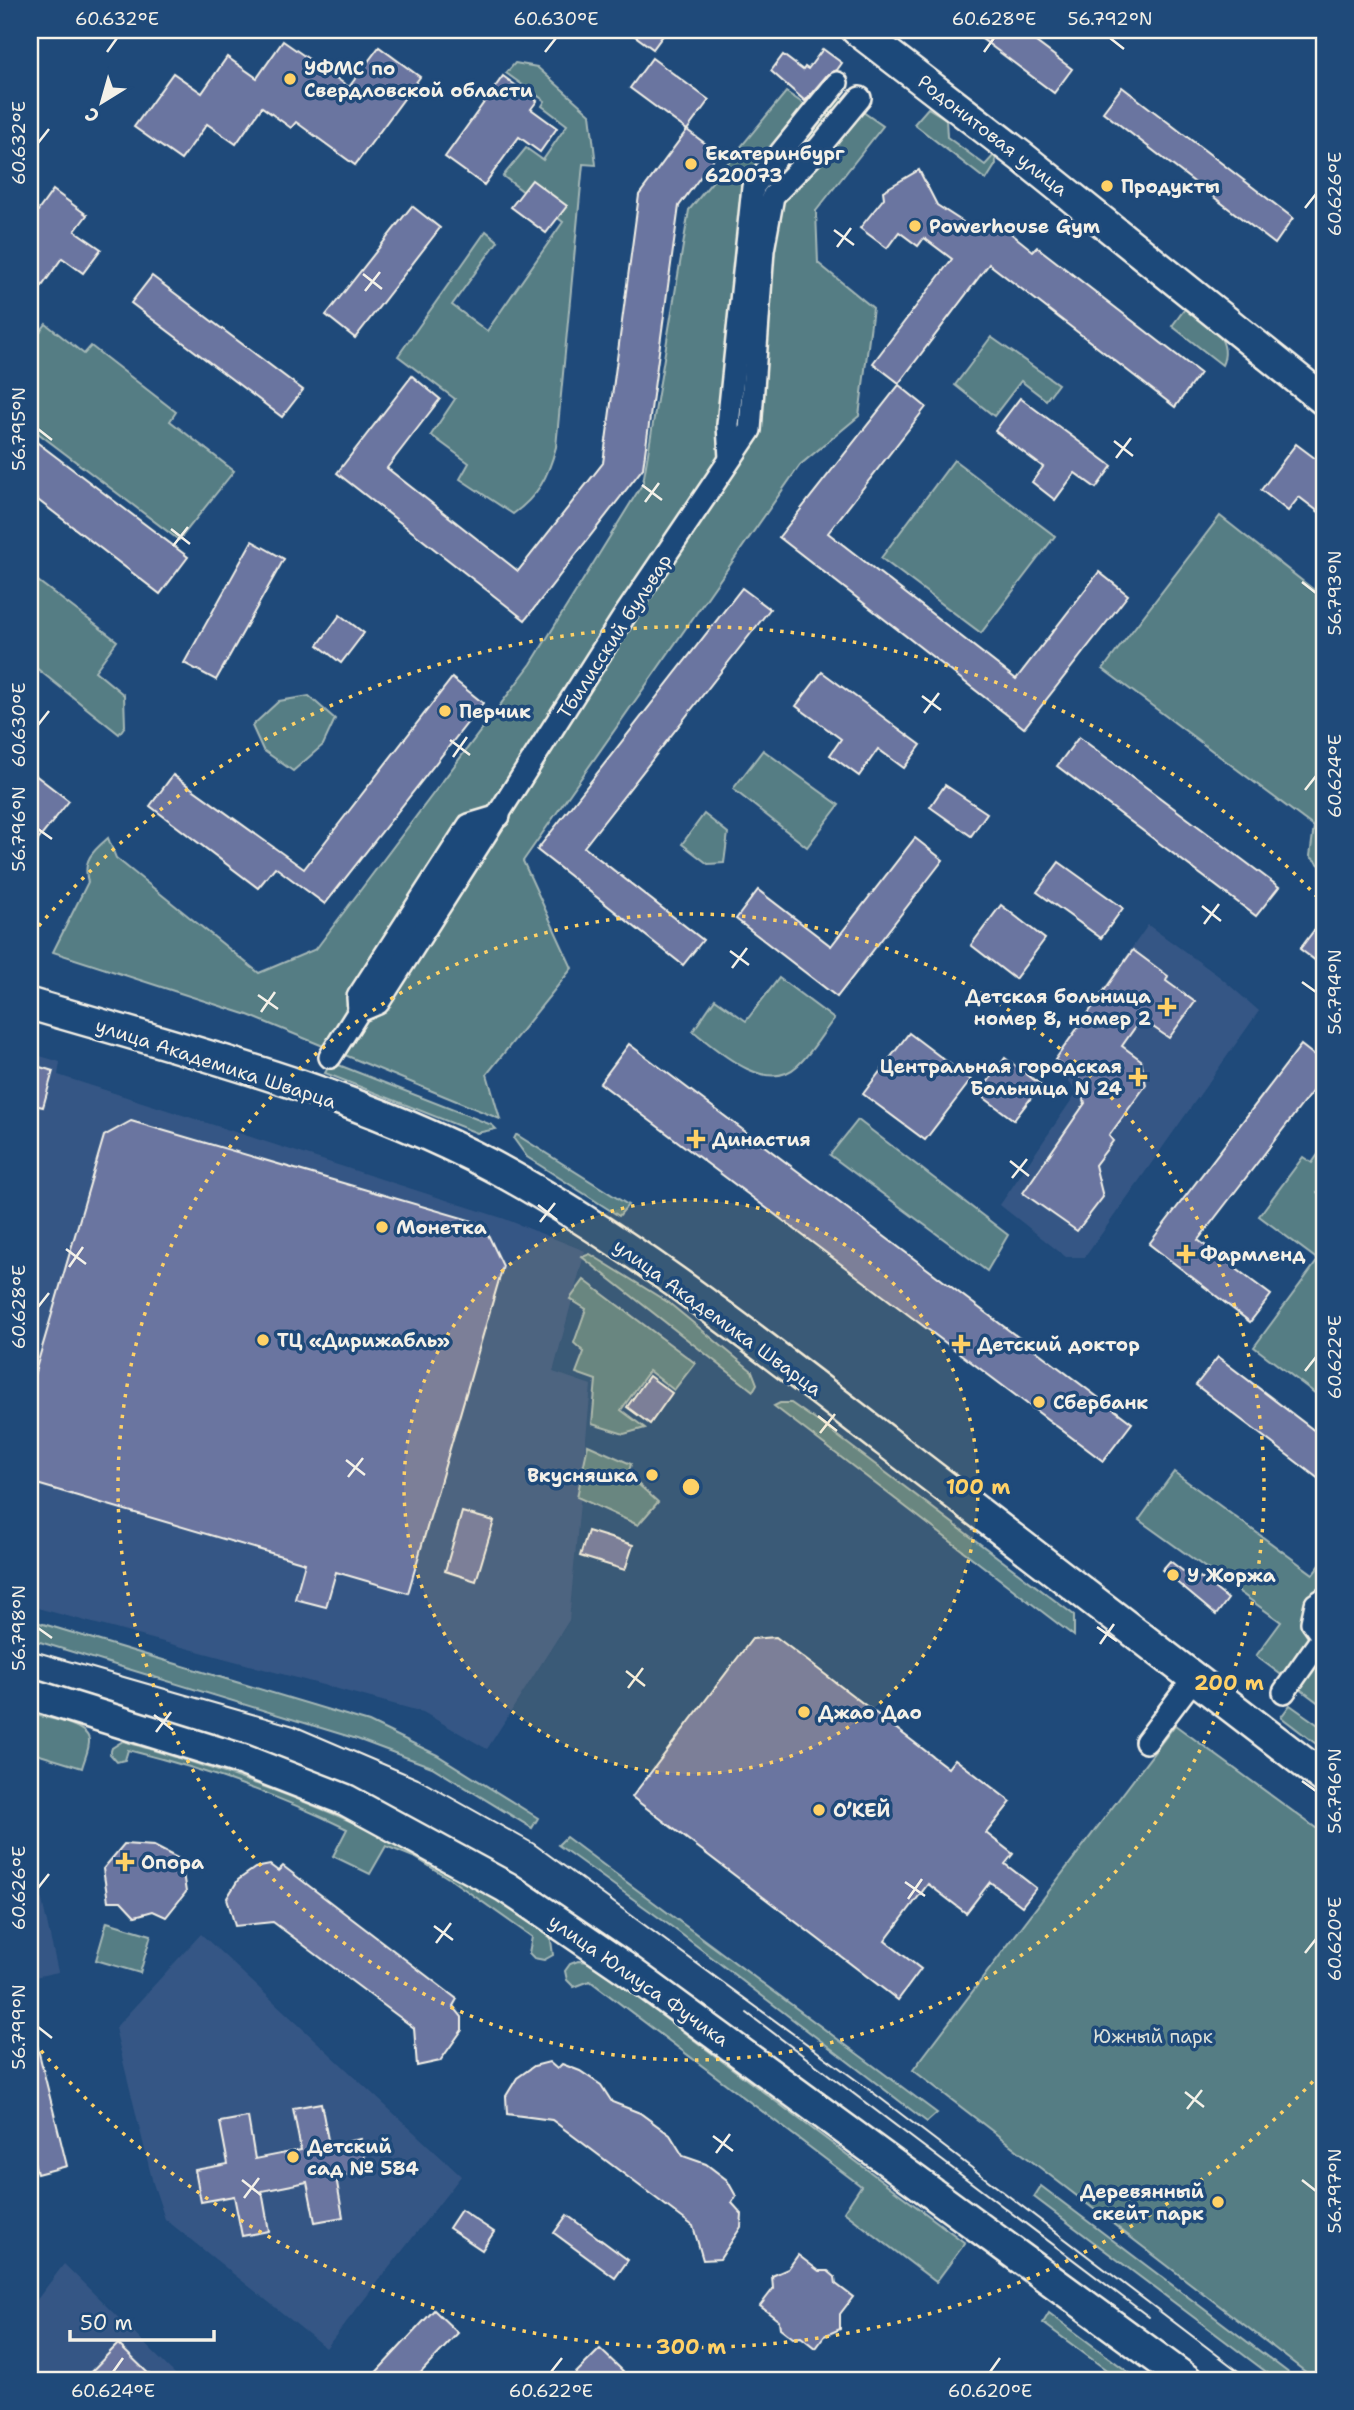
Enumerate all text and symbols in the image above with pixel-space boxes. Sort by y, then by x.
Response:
text: 60.632°E [75,7,159,31]
text: 60.630°E [514,7,598,31]
text: 60.628°E [952,7,1036,31]
text: 56.792°N [1067,7,1153,31]
place label: УФМС по Свердловской области [304,56,533,103]
north arrow [66,66,136,136]
street label: Родонитовая улица [913,69,1073,202]
marker: УФМС по Свердловской области [282,71,298,87]
text: 60.632°E [7,101,31,185]
text: С [80,102,104,129]
place label: Екатеринбург 620073 [705,141,845,188]
text: 60.626°E [1323,152,1347,236]
marker: Екатеринбург 620073 [683,156,699,172]
place label: Продукты [1121,174,1220,199]
marker: Продукты [1099,178,1115,194]
place label: Powerhouse Gym [929,214,1100,239]
marker: Powerhouse Gym [907,218,923,234]
text: 56.795°N [7,387,31,471]
street label: Тбилисский бульвар [552,549,677,724]
text: 56.793°N [1323,550,1347,636]
text: 60.630°E [7,683,31,767]
place label: Перчик [459,699,531,724]
marker: Перчик [437,703,453,719]
text: 60.624°E [1323,734,1347,818]
text: 56.796°N [7,786,31,872]
text: 56.794°N [1323,949,1347,1035]
place label: Детская больница номер 8, номер 2 [965,984,1151,1031]
marker: Детская больница номер 8, номер 2 [1157,997,1177,1017]
street label: улица Академика Шварца [92,1013,340,1114]
place label: Центральная городская Больница N 24 [880,1054,1123,1101]
marker: Центральная городская Больница N 24 [1128,1067,1148,1087]
place label: Династия [712,1127,811,1152]
marker: Династия [686,1129,706,1149]
place label: Монетка [396,1215,487,1240]
marker: Монетка [374,1219,390,1235]
street label: улица Академика Шварца [609,1233,827,1402]
place label: Фармленд [1200,1242,1306,1267]
marker: Фармленд [1178,1246,1194,1262]
text: 60.628°E [7,1265,31,1349]
text: 60.622°E [1323,1315,1347,1399]
place label: ТЦ «Дирижабль» [277,1328,450,1353]
marker: ТЦ «Дирижабль» [255,1332,271,1348]
place label: Детский доктор [977,1332,1140,1357]
marker: Детский доктор [951,1334,971,1354]
place label: Сбербанк [1053,1390,1148,1415]
marker: Сбербанк [1031,1394,1047,1410]
place label: Вкусняшка [527,1463,638,1488]
marker: Вкусняшка [644,1467,660,1483]
text: 100 m [946,1473,1010,1501]
centre of rings [679,1475,703,1499]
place label: У Жоржа [1187,1563,1276,1588]
marker: У Жоржа [1165,1567,1181,1583]
text: 56.798°N [7,1585,31,1671]
text: 200 m [1194,1669,1264,1697]
place label: Джао Дао [818,1700,922,1725]
marker: Джао Дао [796,1704,812,1720]
text: 56.796°N [1323,1748,1347,1834]
place label: О’КЕЙ [833,1798,891,1823]
marker: О’КЕЙ [811,1802,827,1818]
text: 60.626°E [7,1846,31,1930]
place label: Опора [141,1850,204,1875]
marker: Опора [115,1852,135,1872]
text: 60.620°E [1323,1897,1347,1981]
street label: улица Юлиуса Фучика [544,1909,734,2052]
text: 56.799°N [7,1984,31,2070]
park label: Южный парк [1093,2024,1213,2049]
place label: Детский сад № 584 [307,2134,419,2181]
text: 56.797°N [1323,2148,1347,2234]
marker: Детский сад № 584 [285,2149,301,2165]
place label: Деревянный скейт парк [1080,2179,1204,2226]
marker: Деревянный скейт парк [1210,2194,1226,2210]
scale bar [70,2298,214,2342]
text: 50 m [80,2309,133,2337]
text: 300 m [656,2333,726,2361]
text: 60.624°E [71,2379,155,2403]
text: 60.622°E [509,2379,593,2403]
text: 60.620°E [948,2379,1032,2403]

